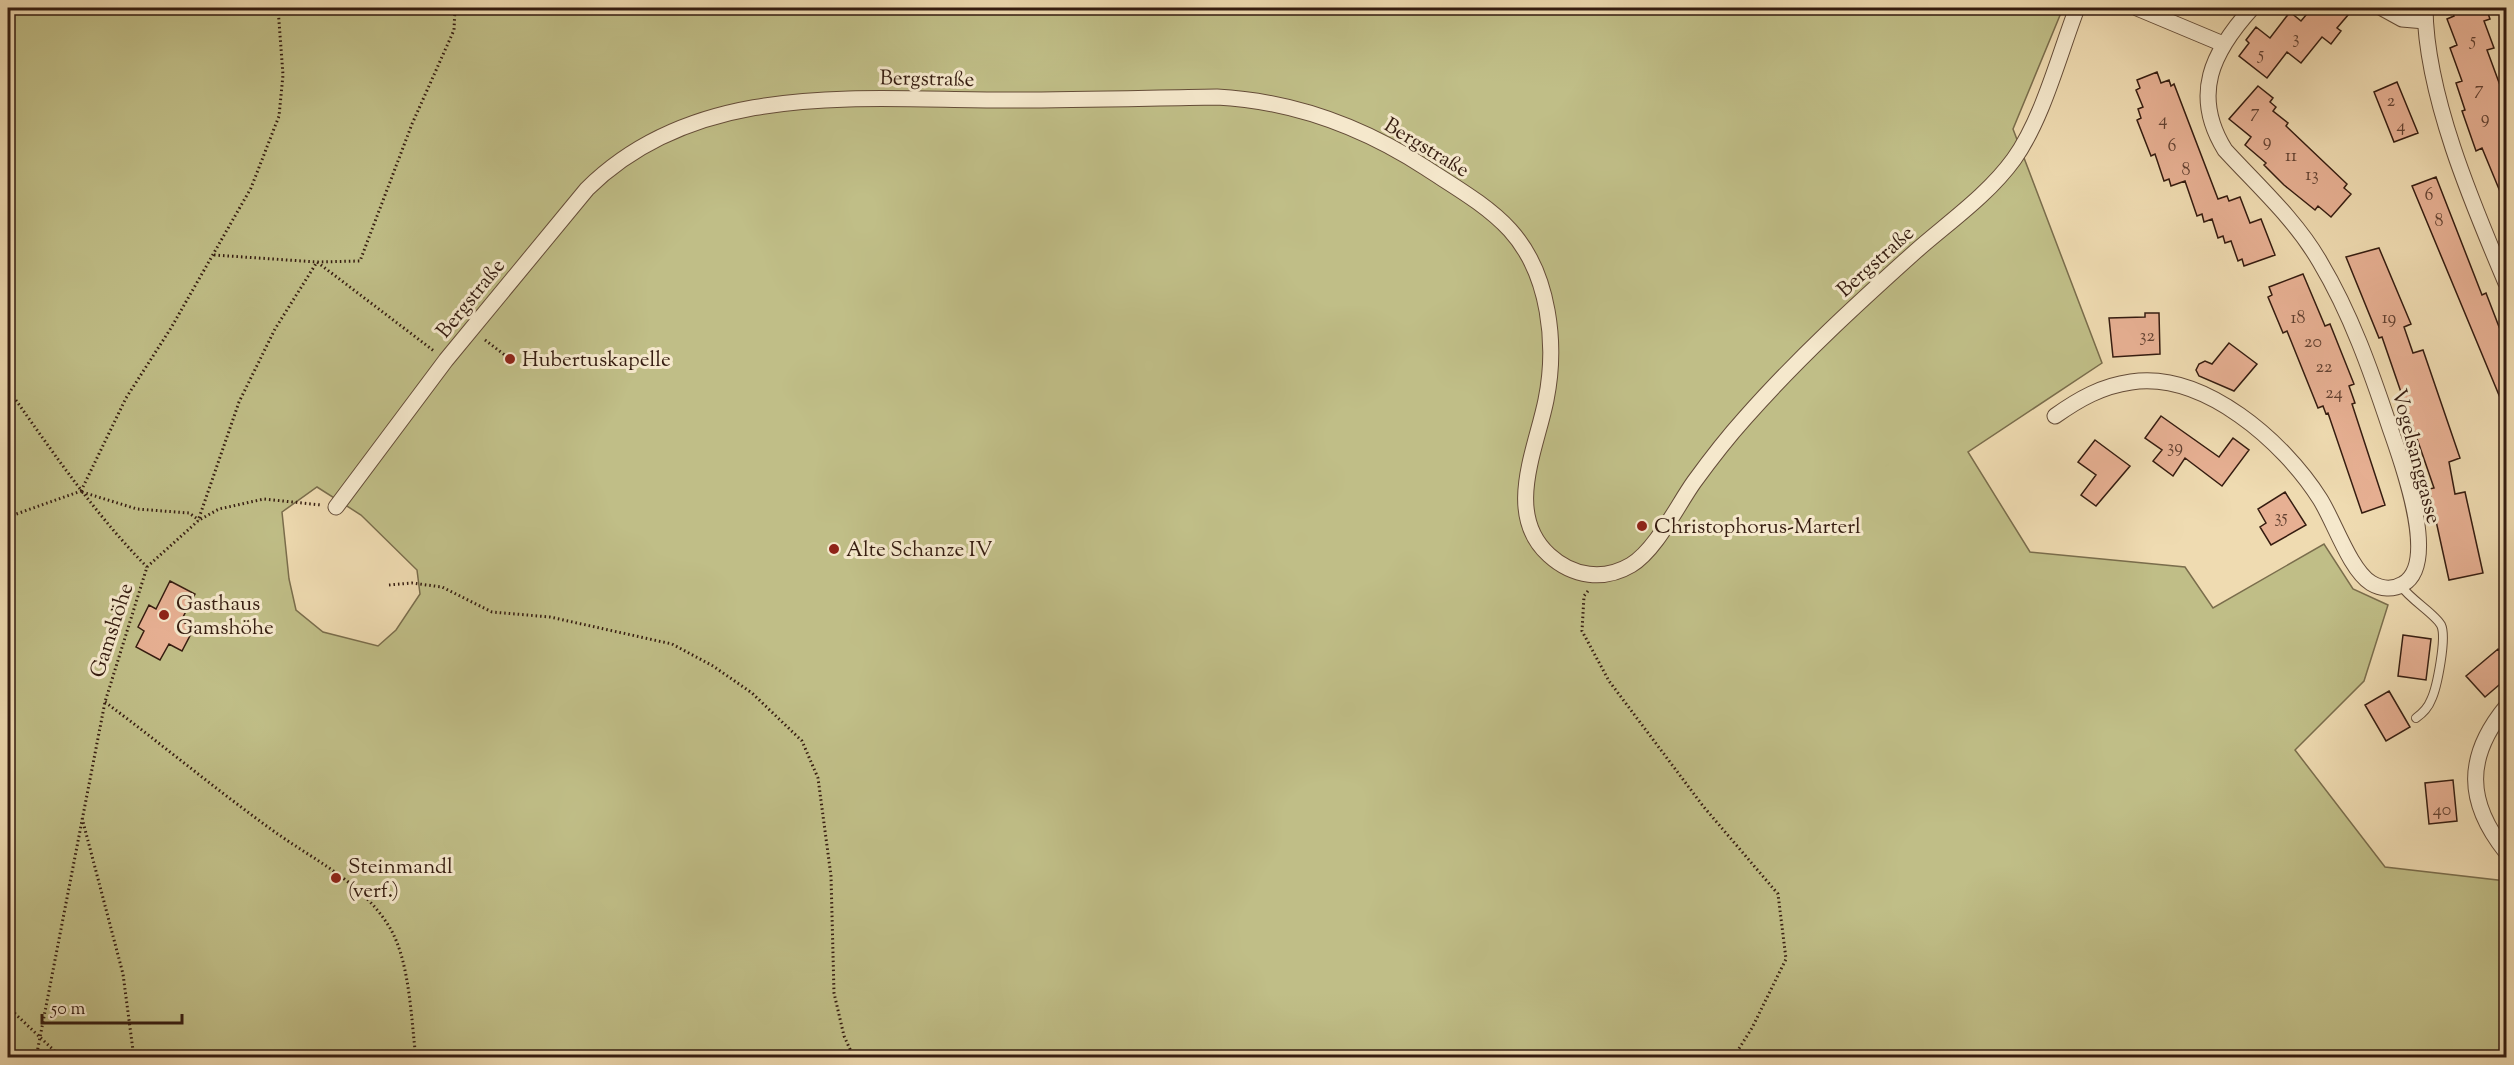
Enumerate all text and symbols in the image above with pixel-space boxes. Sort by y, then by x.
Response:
house number: 3 [2292,26,2300,52]
house number: 5 [2469,28,2476,54]
house number: 5 [2257,42,2264,68]
street label: Bergstraße [879,64,975,96]
house number: 7 [2474,77,2484,103]
house number: 2 [2387,89,2396,115]
house number: 7 [2250,100,2260,126]
house number: 9 [2481,106,2490,132]
house number: 4 [2158,108,2168,134]
street label: Bergstraße [1378,111,1474,186]
house number: 4 [2396,114,2406,140]
house number: 9 [2263,129,2272,155]
house number: 6 [2168,134,2177,160]
house number: 11 [2285,144,2297,170]
house number: 8 [2182,158,2191,184]
house number: 13 [2305,163,2319,189]
house number: 6 [2425,183,2434,209]
house number: 8 [2435,209,2444,235]
street label: Bergstraße [1831,220,1922,305]
street label: Bergstraße [430,253,513,346]
house number: 18 [2290,306,2306,332]
house number: 19 [2382,306,2397,332]
house number: 32 [2139,324,2155,350]
house number: 20 [2304,330,2322,356]
place label: Hubertuskapelle [522,346,671,376]
marker: Hubertuskapelle [503,352,517,366]
house number: 22 [2316,355,2333,381]
house number: 24 [2325,381,2343,407]
street label: Vogelsanggasse [2383,386,2447,527]
house number: 39 [2167,435,2183,461]
house number: 35 [2274,505,2288,531]
place label: Christophorus-Marterl [1654,513,1861,543]
marker: Christophorus-Marterl [1635,519,1649,533]
place label: Alte Schanze IV [846,536,993,566]
marker: Alte Schanze IV [827,542,841,556]
street label: Gamshöhe [84,579,142,682]
place label: Gasthaus Gamshöhe [176,590,274,644]
marker: Gasthaus Gamshöhe [157,608,171,622]
house number: 40 [2433,798,2451,824]
place label: Steinmandl (verf.) [348,853,453,907]
marker: Steinmandl (verf.) [329,871,343,885]
scale bar [42,987,182,1025]
text: 50 m [50,997,86,1023]

